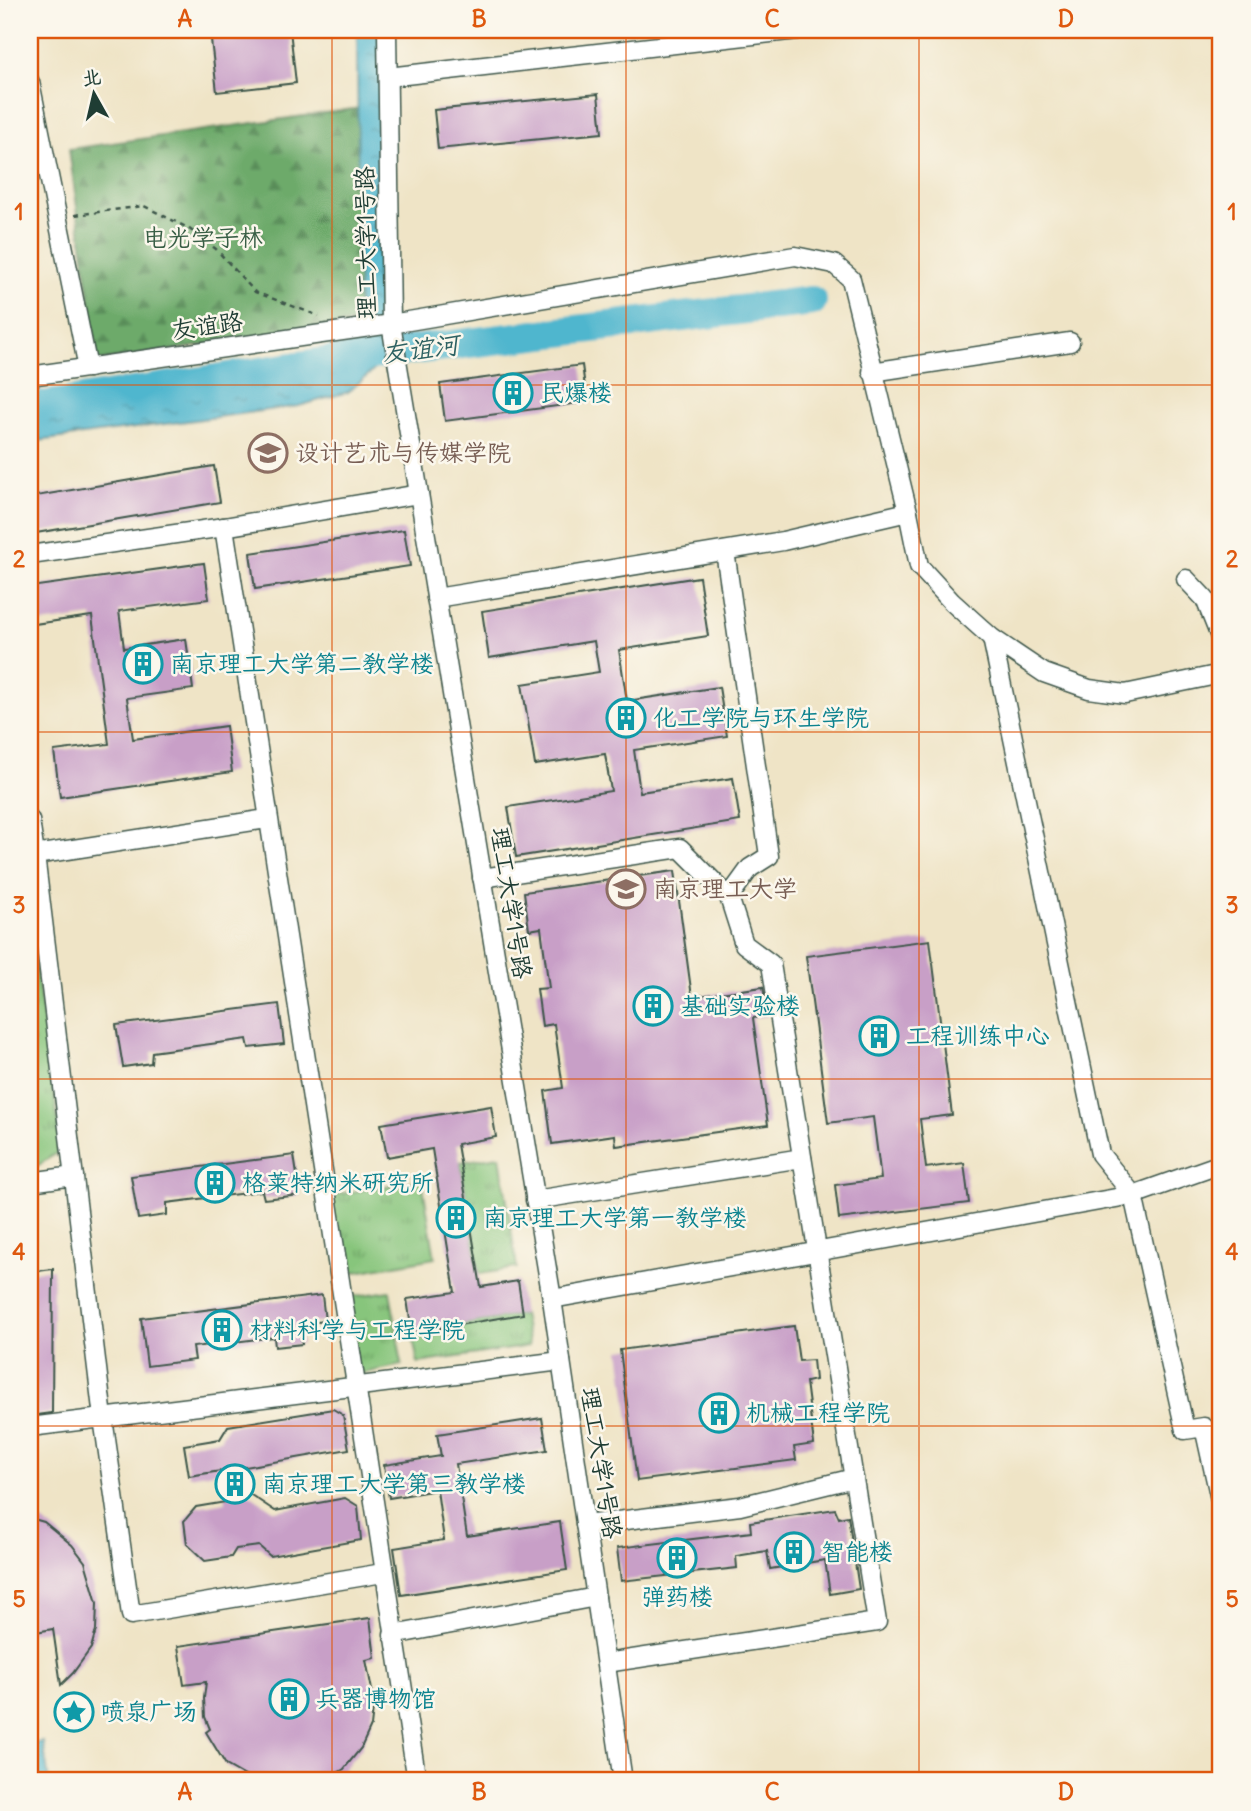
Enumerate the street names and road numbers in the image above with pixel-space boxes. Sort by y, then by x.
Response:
street label: 理工大学1号路 [349,166,381,320]
street label: 友谊路 [169,305,245,345]
street label: 理工大学1号路 [485,825,539,981]
street label: 理工大学1号路 [575,1385,629,1541]

